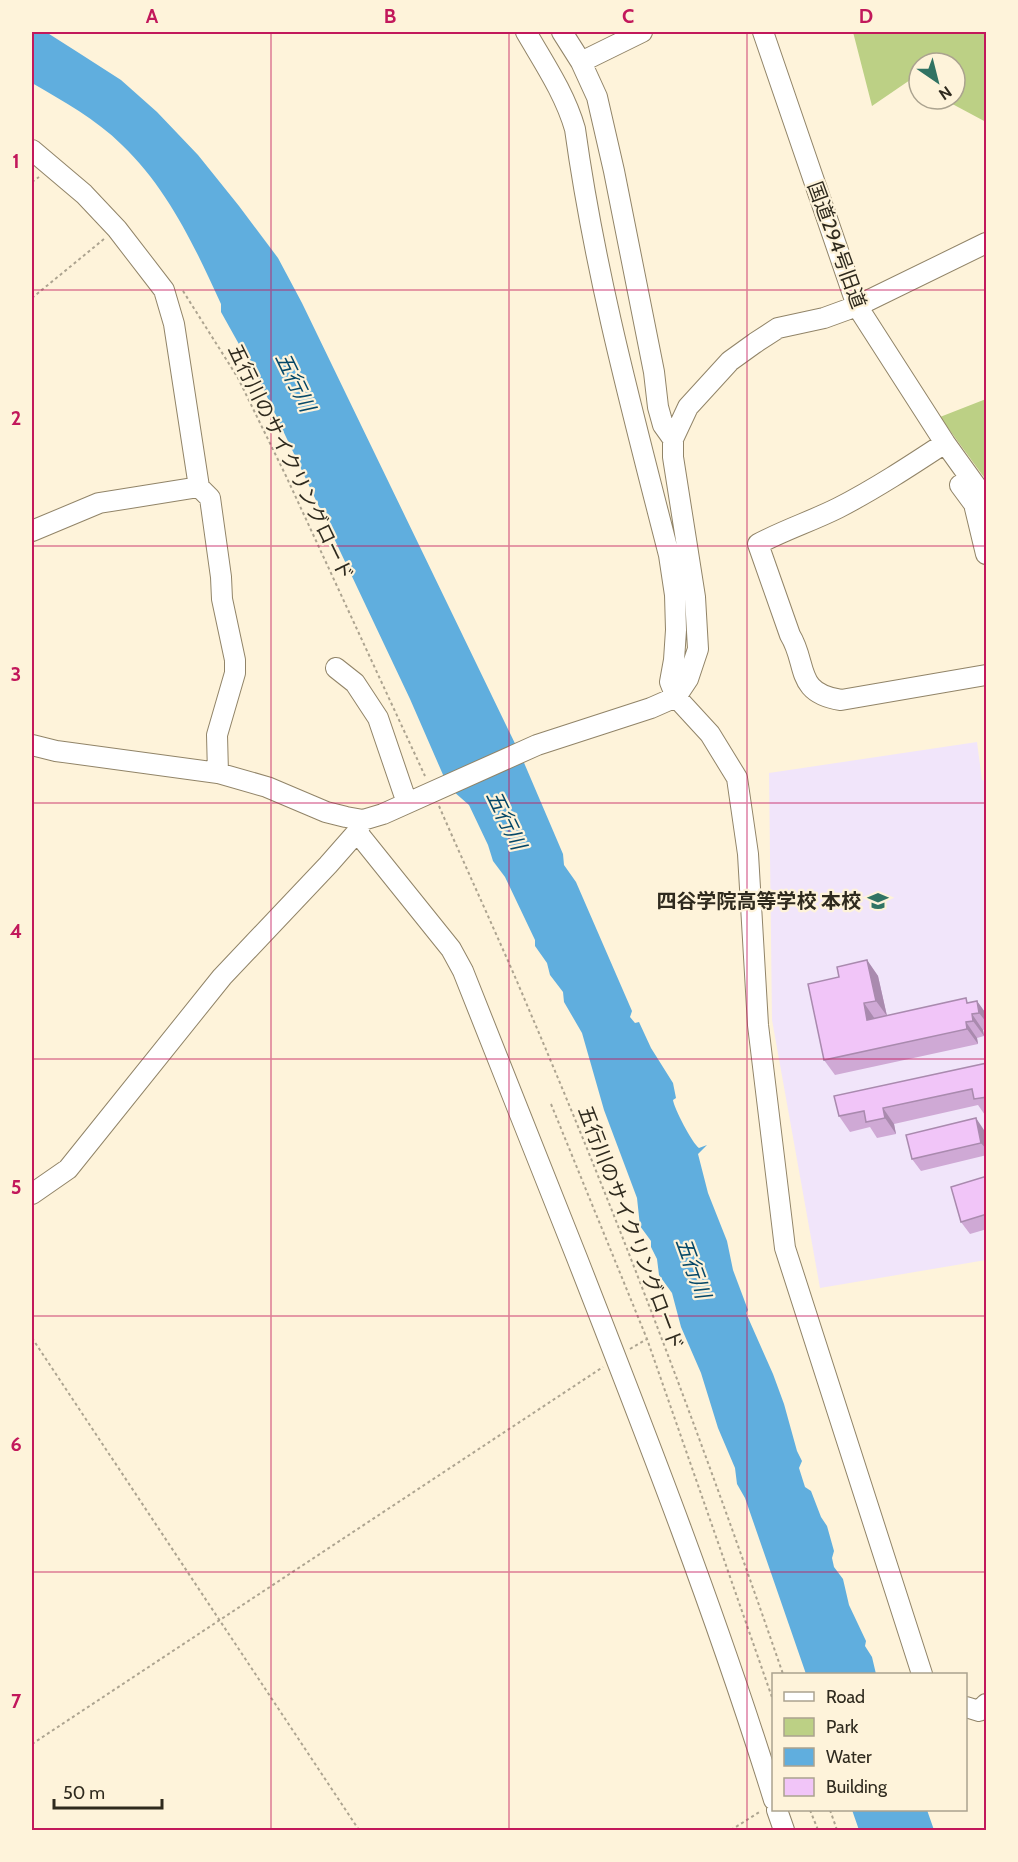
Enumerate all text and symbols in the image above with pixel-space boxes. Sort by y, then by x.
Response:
text: A [146,4,159,28]
text: B [384,4,396,28]
text: C [622,4,634,28]
text: D [859,4,873,28]
north arrow [907,51,967,111]
text: N [935,82,955,104]
text: 1 [12,149,20,173]
street label: 国道294号旧道 [803,178,871,312]
street label: 五行川のサイクリングロード [223,340,359,584]
water label: 五行川 [270,348,321,417]
text: 2 [11,406,21,430]
text: 3 [11,662,21,686]
water label: 五行川 [481,786,532,855]
place label: 四谷学院高等学校 本校 [657,889,861,913]
school or university icon: 四谷学院高等学校 本校 [866,889,890,913]
text: 4 [10,919,22,943]
street label: 五行川のサイクリングロード [573,1103,689,1353]
text: 5 [11,1175,21,1199]
water label: 五行川 [671,1234,717,1304]
text: 6 [10,1432,22,1456]
legend [772,1673,967,1811]
text: Road [826,1686,865,1708]
text: 7 [11,1689,22,1713]
text: Park [826,1716,859,1738]
text: Water [826,1746,872,1768]
scale bar [54,1772,162,1810]
text: Building [826,1776,888,1798]
text: 50 m [63,1782,105,1804]

